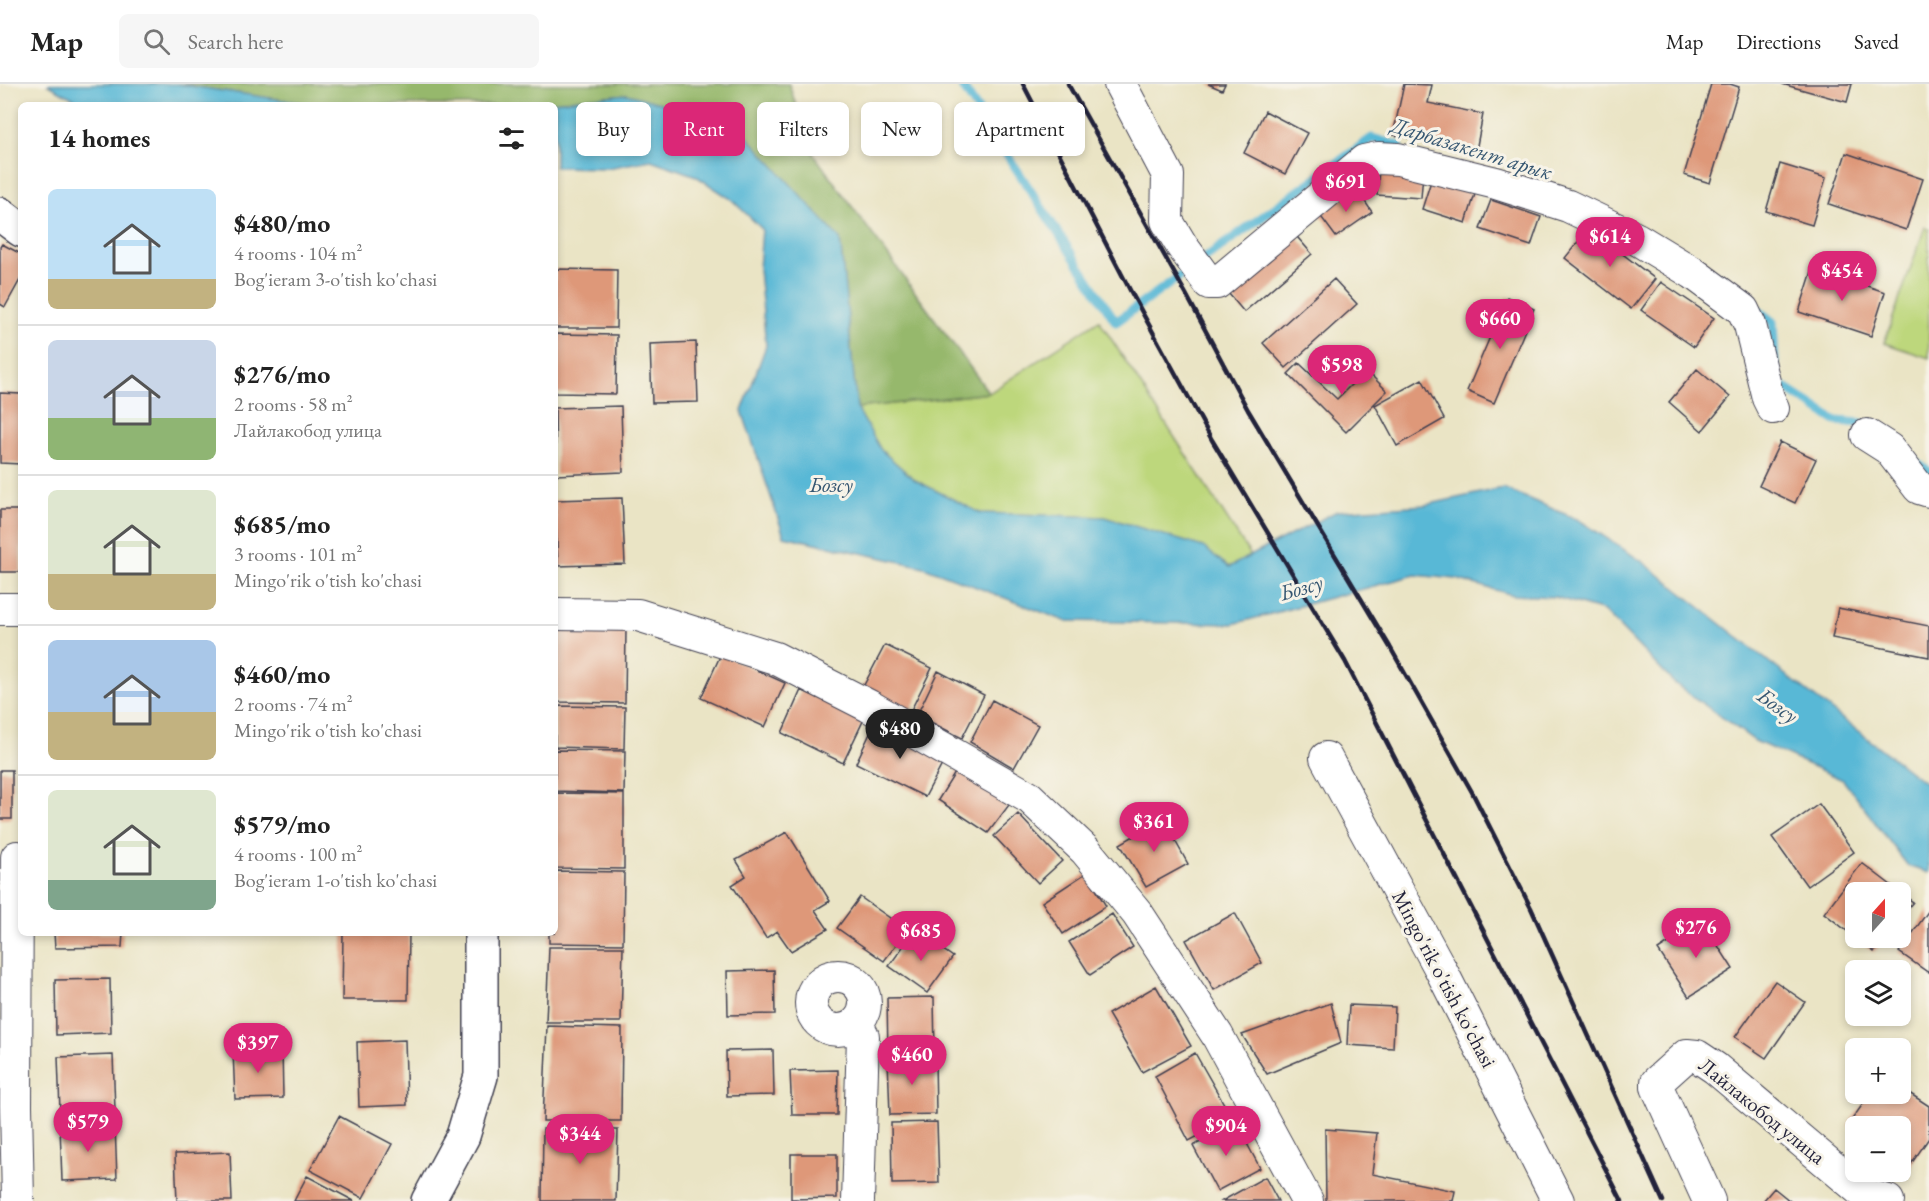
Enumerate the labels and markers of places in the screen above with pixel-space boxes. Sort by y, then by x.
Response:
pin: $691 [1310,162,1382,213]
pin: $614 [1574,217,1646,268]
pin: $454 [1806,251,1878,302]
pin: $660 [1464,299,1536,350]
pin: $598 [1306,345,1378,396]
pin: $480 [864,709,936,760]
pin: $361 [1118,802,1190,853]
pin: $276 [1660,908,1732,959]
pin: $685 [885,911,957,962]
pin: $397 [222,1023,294,1074]
pin: $460 [876,1035,948,1086]
pin: $579 [52,1102,124,1153]
pin: $904 [1190,1106,1262,1157]
pin: $344 [544,1114,616,1165]

